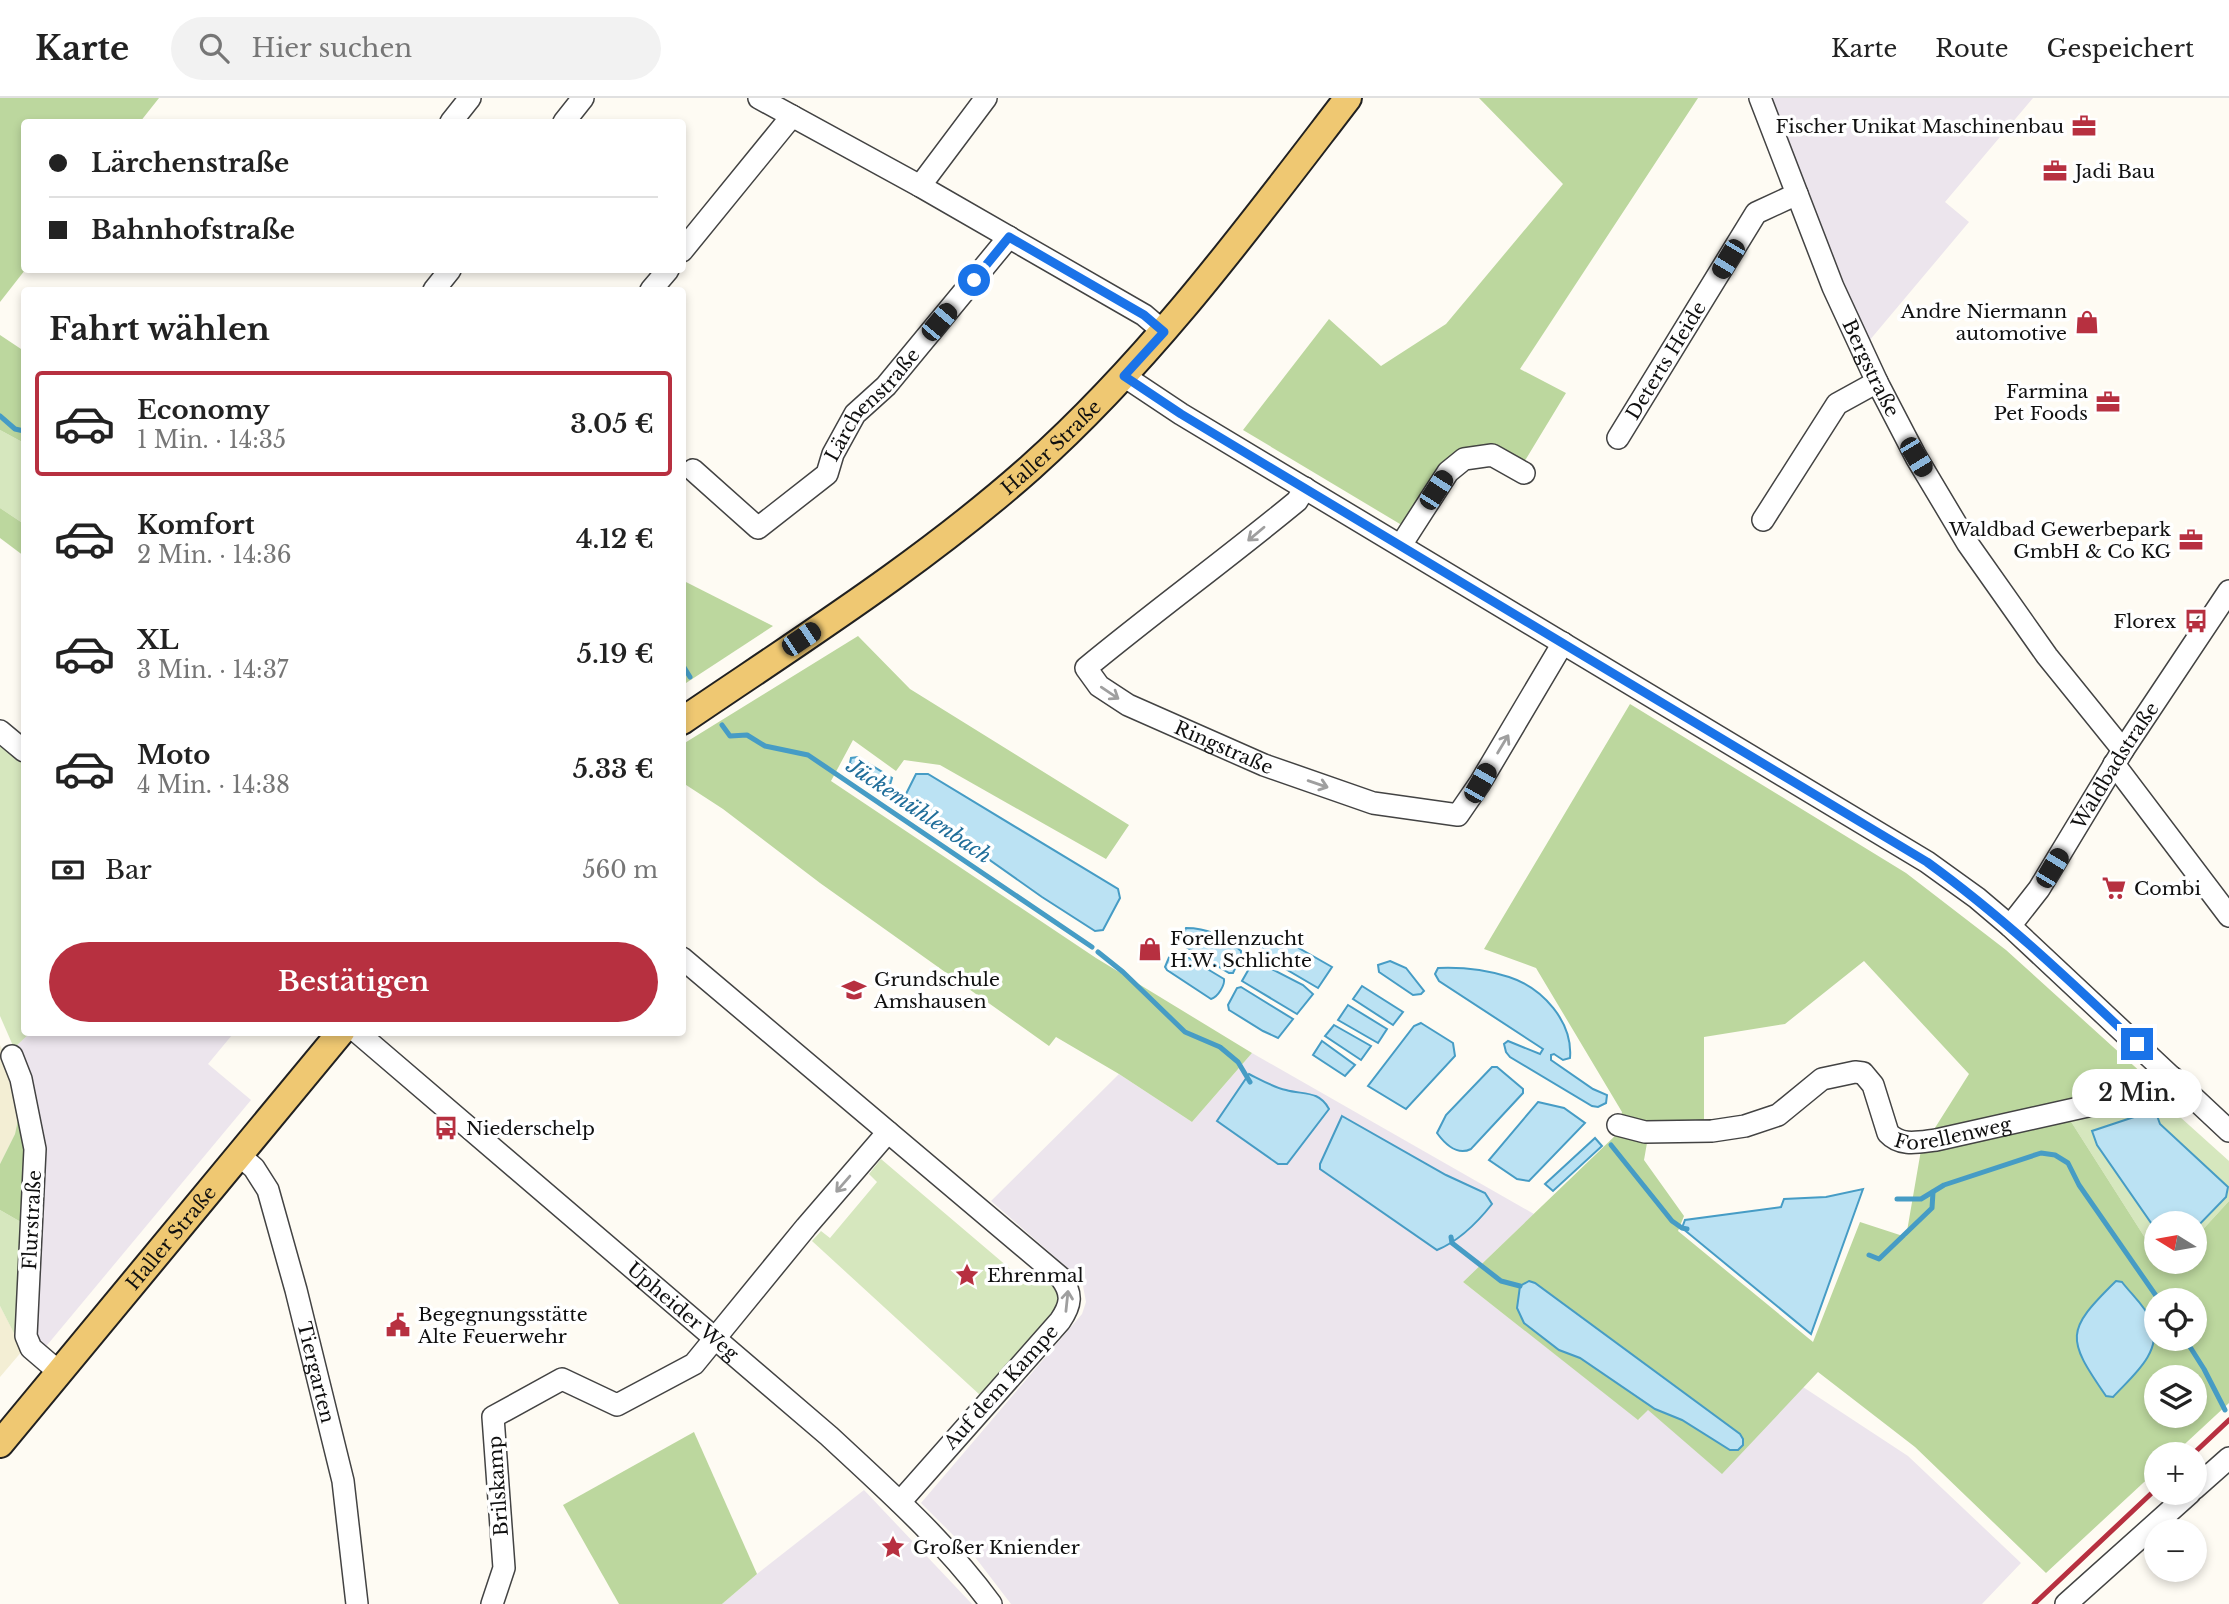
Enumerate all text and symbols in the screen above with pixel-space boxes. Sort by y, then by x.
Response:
search box [171,17,661,80]
text: Karte [35,28,129,69]
icon: search [195,29,233,67]
text: Hier suchen [251,32,412,64]
text: Karte [1831,34,1897,63]
text: Route [1935,34,2009,63]
text: Gespeichert [2047,34,2194,63]
office icon: Fischer Unikat Maschinenbau [2070,112,2098,140]
place label: Fischer Unikat Maschinenbau [1775,115,2064,138]
text: Lärchenstraße [91,147,289,179]
office icon: Jadi Bau [2041,157,2069,185]
place label: Jadi Bau [2072,160,2155,183]
text: Bahnhofstraße [91,214,295,246]
car [1709,236,1748,282]
route start [958,264,990,296]
street label: Deterts Heide [1621,297,1710,424]
car [918,299,961,345]
place label: Andre Niermann automotive [1900,300,2067,345]
shop icon: Andre Niermann automotive [2073,308,2101,336]
text: Fahrt wählen [49,309,270,349]
street label: Bergstraße [1838,316,1904,420]
street label: Lärchenstraße [820,343,924,465]
place label: Farmina Pet Foods [1994,380,2088,425]
office icon: Farmina Pet Foods [2094,388,2122,416]
icon: car [53,392,116,455]
text: Economy [137,394,270,426]
street label: Haller Straße [996,395,1106,499]
text: 3.05 € [570,408,654,440]
text: 1 Min. · 14:35 [137,426,286,454]
car [1897,434,1936,480]
car [1416,467,1457,513]
icon: car [53,507,116,570]
text: Komfort [137,509,255,541]
place label: Waldbad Gewerbepark GmbH & Co KG [1948,518,2171,563]
text: 4.12 € [576,523,654,555]
office icon: Waldbad Gewerbepark GmbH & Co KG [2177,526,2205,554]
one-way arrow [1248,527,1266,542]
text: 2 Min. · 14:36 [137,541,292,569]
bus stop icon: Florex [2182,607,2210,635]
place label: Florex [2113,610,2176,633]
car [778,619,825,659]
icon: car [53,622,116,685]
text: XL [137,624,179,656]
text: 5.19 € [577,638,654,670]
text: 3 Min. · 14:37 [137,656,288,684]
one-way arrow [1100,685,1119,700]
street label: Waldbadstraße [2066,698,2163,834]
street label: Ringstraße [1171,716,1276,779]
one-way arrow [1496,735,1510,755]
icon: car [53,737,116,800]
text: Moto [137,739,210,771]
water label: Jückemühlenbach [841,752,996,869]
text: 5.33 € [573,753,654,785]
car [1461,760,1500,806]
text: 4 Min. · 14:38 [137,771,290,799]
one-way arrow [1306,779,1328,791]
car [2033,845,2072,891]
icon: cash [49,851,87,889]
text: Bar [105,854,152,886]
text: 560 m [582,856,658,884]
supermarket icon: Combi [2100,874,2128,902]
place label: Combi [2134,877,2201,900]
place label: Forellenzucht H.W. Schlichte [1170,927,1312,972]
shop icon: Forellenzucht H.W. Schlichte [1136,935,1164,963]
button: Bestätigen [49,942,658,1022]
place label: Grundschule Amshausen [873,968,1000,1013]
school or university icon: Grundschule Amshausen [840,976,868,1004]
route end [2121,1028,2153,1060]
callout: 2 Min. [2072,1068,2202,1118]
text: 2 Min. [2098,1079,2176,1107]
street label: Forellenweg [1892,1112,2014,1154]
bus stop icon: Niederschelp [432,1114,460,1142]
place label: Niederschelp [466,1117,595,1140]
street label: Flurstraße [18,1169,46,1271]
one-way arrow [835,1175,851,1193]
street label: Haller Straße [121,1181,221,1294]
north arrow [2144,1211,2207,1274]
map controls [2144,1211,2207,1582]
street label: Upheider Weg [622,1257,744,1365]
place icon: Ehrenmal [953,1261,981,1289]
place label: Ehrenmal [987,1264,1084,1287]
button: locate [2144,1288,2207,1351]
one-way arrow [1061,1290,1074,1312]
place label: Begegnungsstätte Alte Feuerwehr [417,1303,588,1348]
public building icon: Begegnungsstätte Alte Feuerwehr [384,1311,412,1339]
street label: Tiergarten [293,1319,340,1425]
street label: Auf dem Kampe [938,1320,1063,1455]
button: layers [2144,1365,2207,1428]
street label: Brilskamp [483,1435,513,1537]
button: + [2144,1442,2207,1505]
button: − [2144,1519,2207,1582]
place icon: Großer Kniender [879,1533,907,1561]
place label: Großer Kniender [913,1536,1080,1559]

